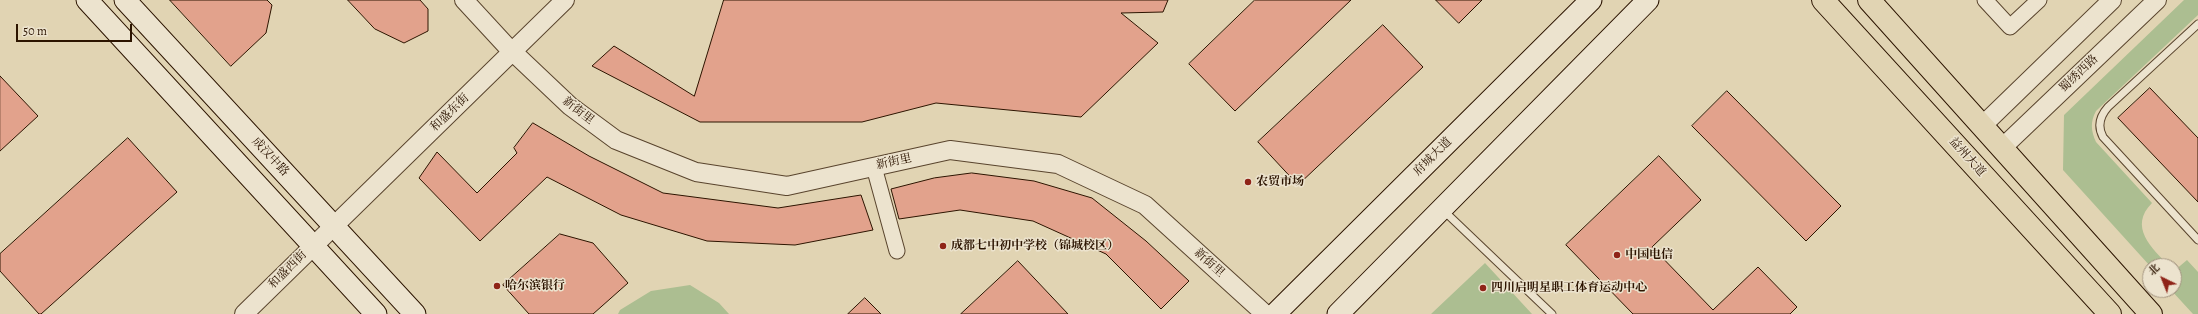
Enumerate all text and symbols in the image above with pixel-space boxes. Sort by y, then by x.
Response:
scale bar [18,16,134,42]
text: 50 m [23,23,47,39]
street label: 蜀绣西路 [2057,52,2101,96]
street label: 和盛东街 [428,91,472,135]
street label: 新街里 [559,94,597,128]
street label: 益州大道 [1946,134,1988,180]
street label: 成汉中路 [248,135,292,179]
street label: 府城大道 [1411,135,1455,179]
street label: 新街里 [875,151,913,173]
place label: 农贸市场 [1256,175,1304,189]
marker: 农贸市场 [1243,177,1253,187]
place label: 成都七中初中学校（锦城校区） [951,239,1119,253]
marker: 成都七中初中学校（锦城校区） [938,241,948,251]
street label: 新街里 [1191,246,1227,280]
street label: 和盛西街 [266,248,310,292]
place label: 中国电信 [1625,248,1673,262]
marker: 中国电信 [1612,250,1622,260]
north arrow [2142,258,2182,298]
text: 北 [2145,260,2163,279]
place label: 哈尔滨银行 [505,279,565,293]
marker: 哈尔滨银行 [492,281,502,291]
place label: 四川启明星职工体育运动中心 [1491,281,1647,295]
marker: 四川启明星职工体育运动中心 [1478,283,1488,293]

